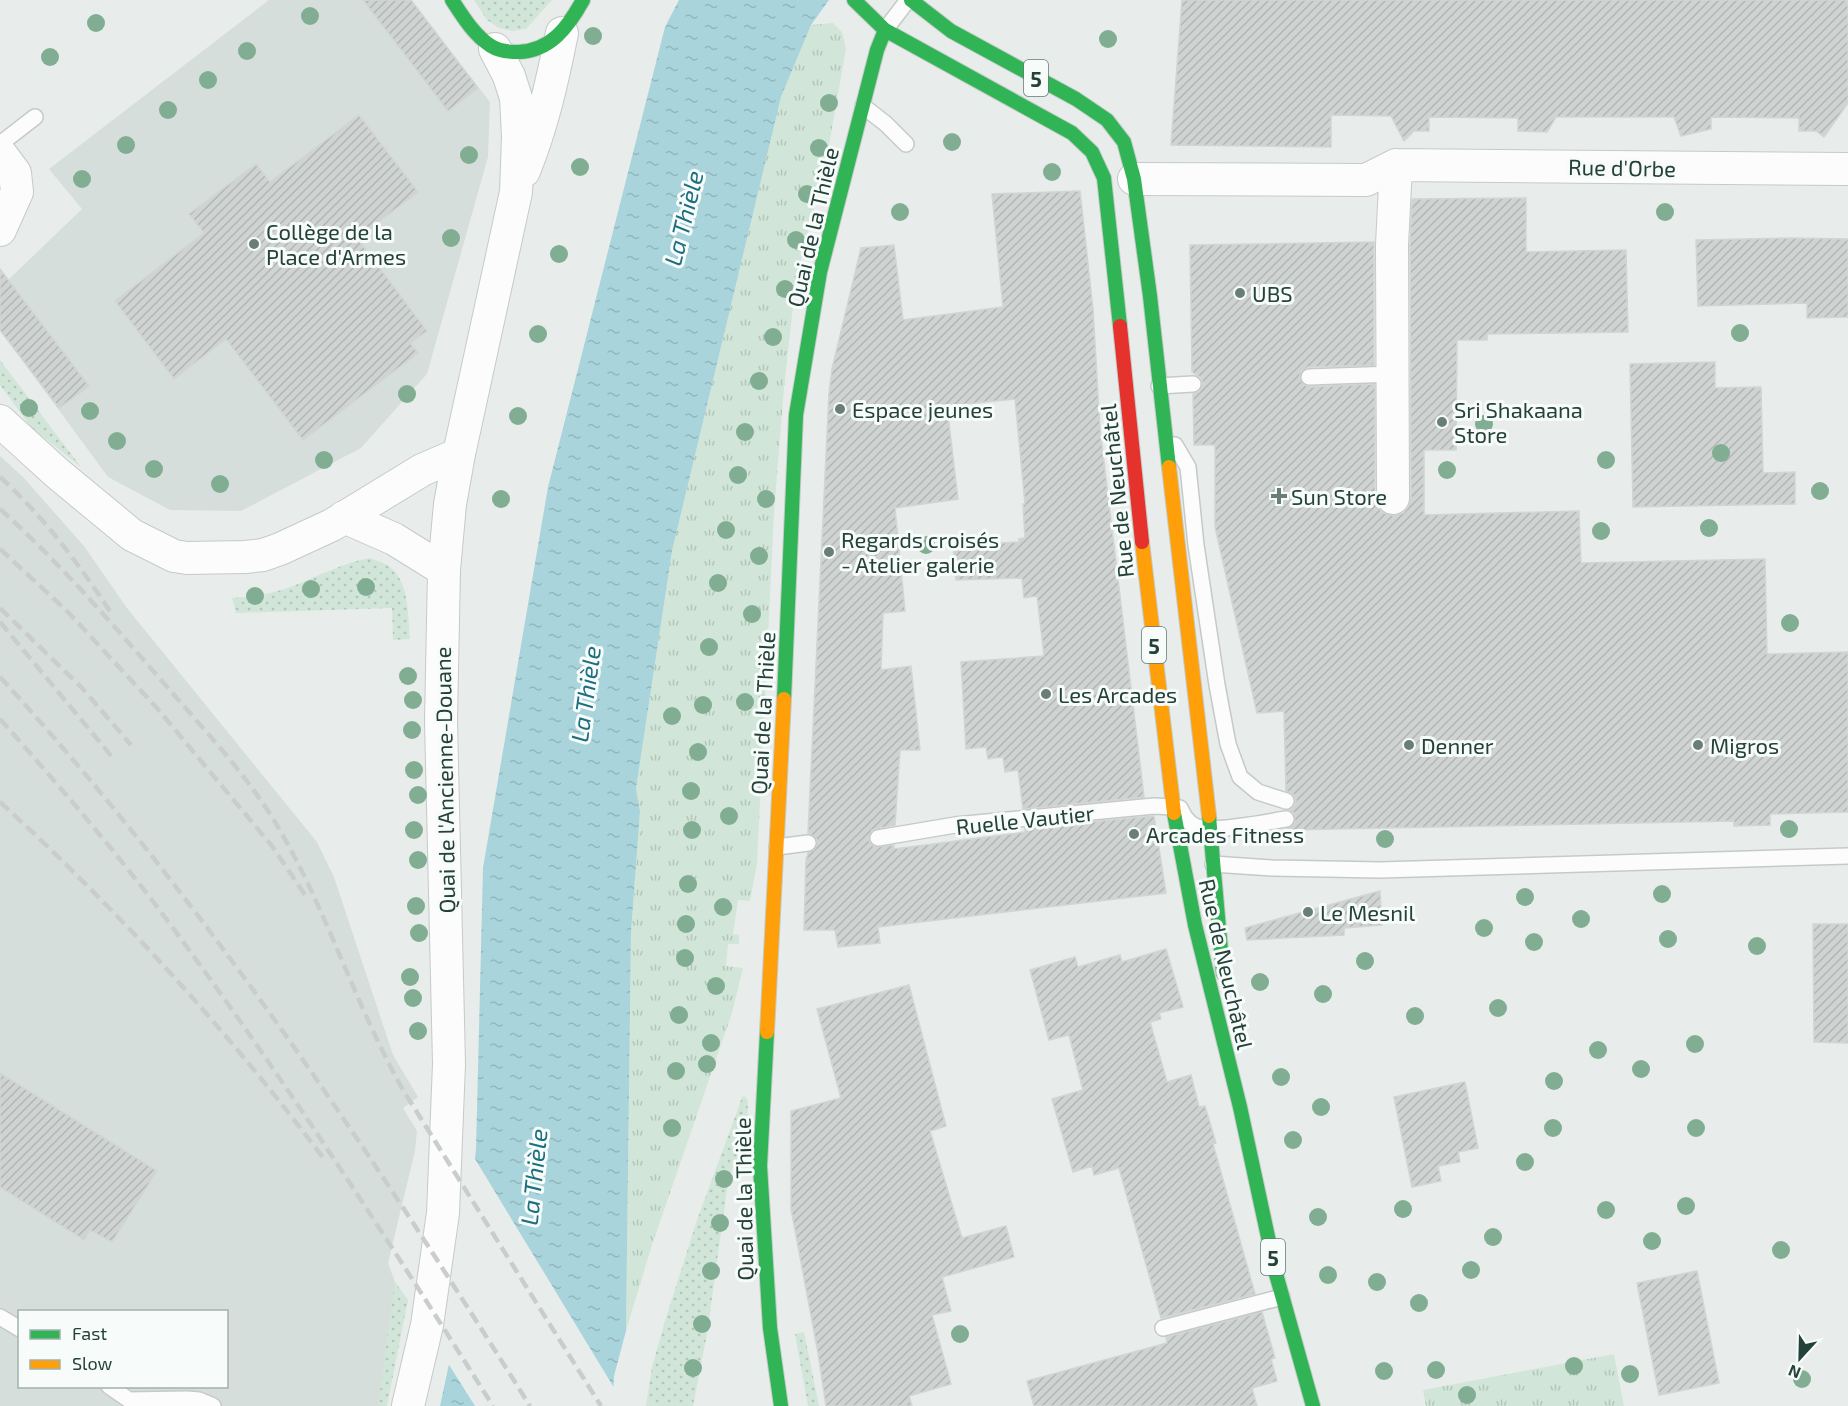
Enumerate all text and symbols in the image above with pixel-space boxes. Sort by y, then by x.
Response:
road number: 5 [1024,60,1048,96]
street label: Quai de la Thièle [781,145,844,310]
street label: Rue d'Orbe [1568,153,1676,181]
water label: La Thièle [657,167,709,269]
place label: Collège de la Place d'Armes [266,218,406,269]
marker: Collège de la Place d'Armes [247,237,261,251]
place label: UBS [1252,280,1293,306]
marker: UBS [1233,286,1247,300]
place label: Espace jeunes [852,396,993,423]
place label: Sri Shakaana Store [1454,396,1583,447]
marker: Espace jeunes [833,402,847,416]
street label: Rue de Neuchâtel [1094,402,1138,579]
marker: Sri Shakaana Store [1435,415,1449,429]
place label: Sun Store [1291,483,1387,509]
marker: Sun Store [1272,489,1286,503]
place label: Regards croisés - Atelier galerie [841,526,999,577]
marker: Regards croisés - Atelier galerie [822,545,836,559]
road number: 5 [1142,627,1166,663]
street label: Quai de la Thièle [745,631,780,795]
water label: La Thièle [564,644,606,744]
street label: Quai de l'Ancienne-Douane [429,646,460,914]
place label: Les Arcades [1058,681,1177,707]
marker: Les Arcades [1039,687,1053,701]
place label: Denner [1421,732,1494,758]
place label: Migros [1710,732,1779,758]
marker: Denner [1402,738,1416,752]
marker: Migros [1691,738,1705,752]
street label: Ruelle Vautier [954,799,1096,839]
place label: Arcades Fitness [1146,821,1304,847]
marker: Arcades Fitness [1127,827,1141,841]
street label: Rue de Neuchâtel [1195,876,1259,1052]
place label: Le Mesnil [1320,899,1416,925]
marker: Le Mesnil [1301,905,1315,919]
street label: Quai de la Thièle [729,1117,758,1281]
water label: La Thièle [514,1127,553,1227]
road number: 5 [1261,1239,1285,1275]
legend [18,1310,228,1388]
text: Fast [72,1322,107,1344]
north arrow [1770,1328,1830,1388]
text: Slow [72,1352,113,1374]
text: N [1785,1361,1803,1383]

